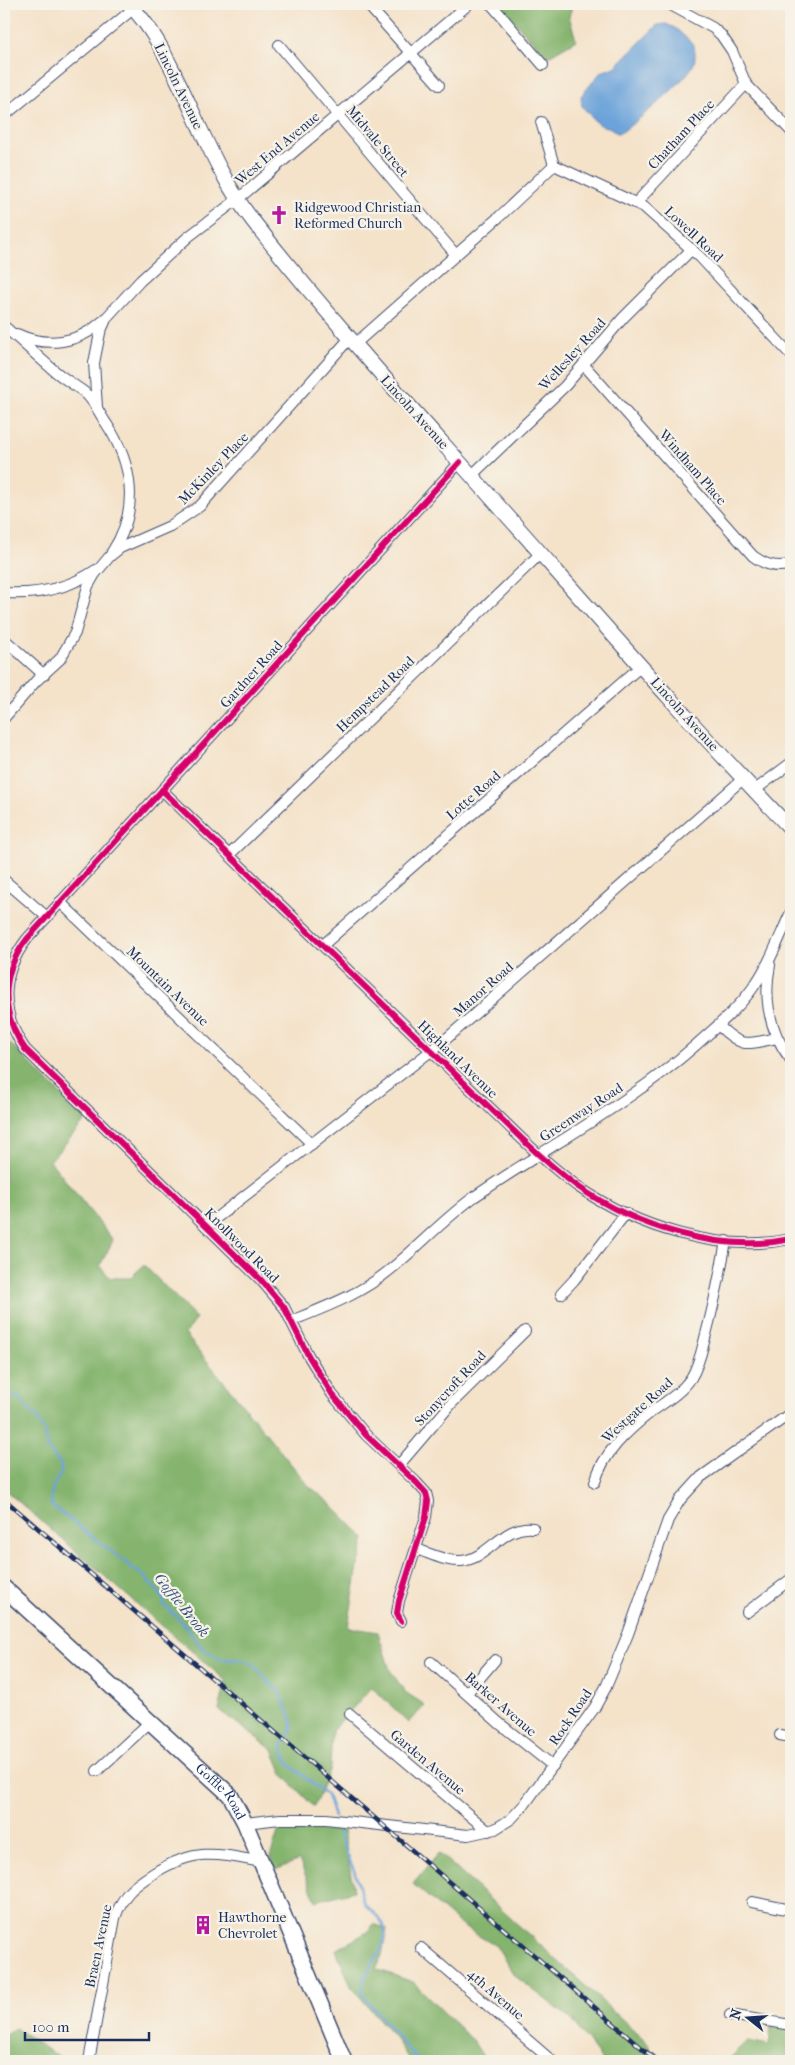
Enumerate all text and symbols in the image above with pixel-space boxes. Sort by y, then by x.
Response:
street label: Lincoln Avenue [150,40,207,132]
street label: Chatham Place [645,96,718,173]
street label: Midvale Street [343,102,413,181]
street label: West End Avenue [231,108,323,189]
place label: Ridgewood Christian Reformed Church [294,199,421,232]
street label: Lowell Road [661,203,727,266]
church icon: Ridgewood Christian Reformed Church [268,204,290,226]
street label: Wellesley Road [535,314,610,395]
street label: Lincoln Avenue [377,372,452,453]
street label: Windham Place [655,425,730,509]
street label: McKinley Place [175,429,252,508]
street label: Gardner Road [217,637,286,712]
street label: Hempstead Road [333,652,418,736]
street label: Lincoln Avenue [647,674,722,755]
street label: Lotte Road [443,767,504,824]
street label: Mountain Avenue [123,943,212,1030]
street label: Manor Road [450,958,517,1020]
street label: Highland Avenue [414,1017,501,1102]
street label: Greenway Road [537,1079,626,1146]
street label: Knollwood Road [201,1204,283,1287]
street label: Stonycroft Road [411,1347,490,1430]
street label: Westgate Road [597,1374,677,1447]
water label: Goffle Brook [151,1569,213,1641]
street label: Barker Avenue [461,1669,540,1740]
street label: Rock Road [545,1685,596,1749]
street label: Garden Avenue [387,1726,469,1799]
street label: Goffle Road [192,1760,250,1823]
street label: Braen Avenue [81,1903,116,1989]
place label: Hawthorne Chevrolet [218,1909,287,1942]
building icon: Hawthorne Chevrolet [192,1914,214,1936]
street label: 4th Avenue [464,1965,527,2024]
north arrow [722,1992,772,2042]
text: N [726,2006,746,2022]
scale bar [25,2010,149,2042]
text: 100 m [32,2018,70,2036]

